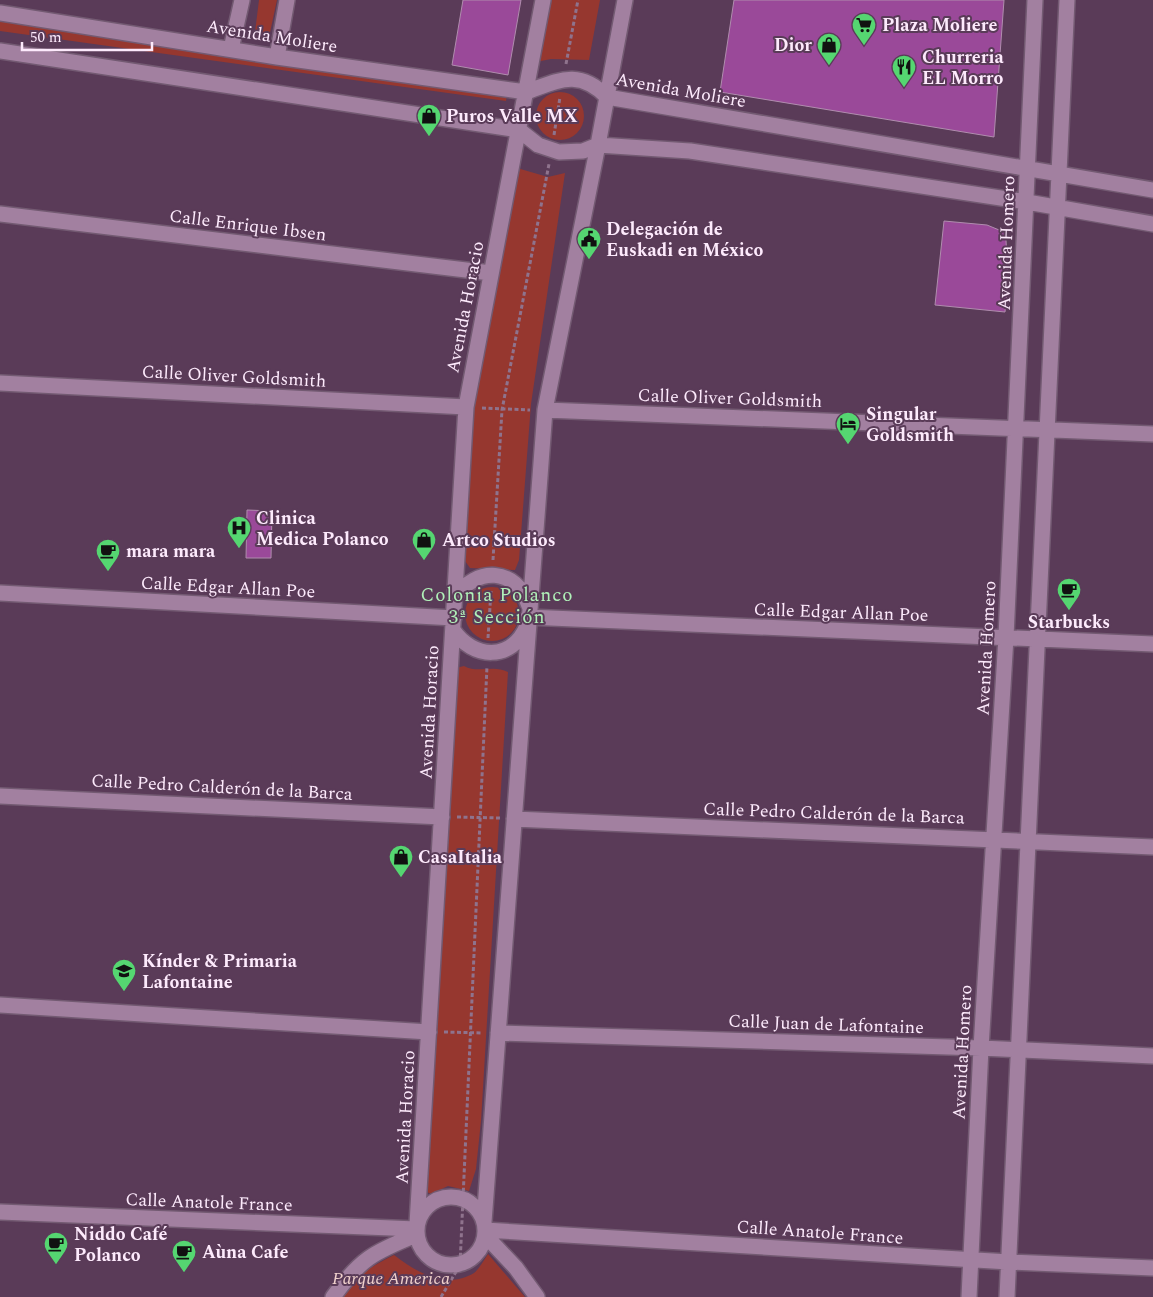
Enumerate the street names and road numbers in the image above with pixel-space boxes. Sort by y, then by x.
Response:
street label: Avenida Moliere [205,13,339,60]
street label: Avenida Moliere [614,66,748,115]
street label: Avenida Homero [991,175,1022,311]
street label: Calle Enrique Ibsen [168,202,328,249]
street label: Avenida Horacio [439,239,492,375]
street label: Calle Oliver Goldsmith [141,358,327,395]
street label: Calle Oliver Goldsmith [637,382,823,415]
street label: Calle Edgar Allan Poe [140,569,316,606]
street label: Avenida Homero [969,580,1004,716]
street label: Calle Edgar Allan Poe [753,596,929,629]
street label: Avenida Horacio [413,644,446,780]
street label: Calle Pedro Calderón de la Barca [91,767,353,808]
street label: Calle Pedro Calderón de la Barca [703,795,965,832]
street label: Avenida Homero [945,984,980,1120]
street label: Calle Juan de Lafontaine [728,1008,924,1041]
street label: Avenida Horacio [389,1049,422,1185]
street label: Calle Anatole France [125,1186,293,1219]
street label: Calle Anatole France [736,1213,904,1252]

